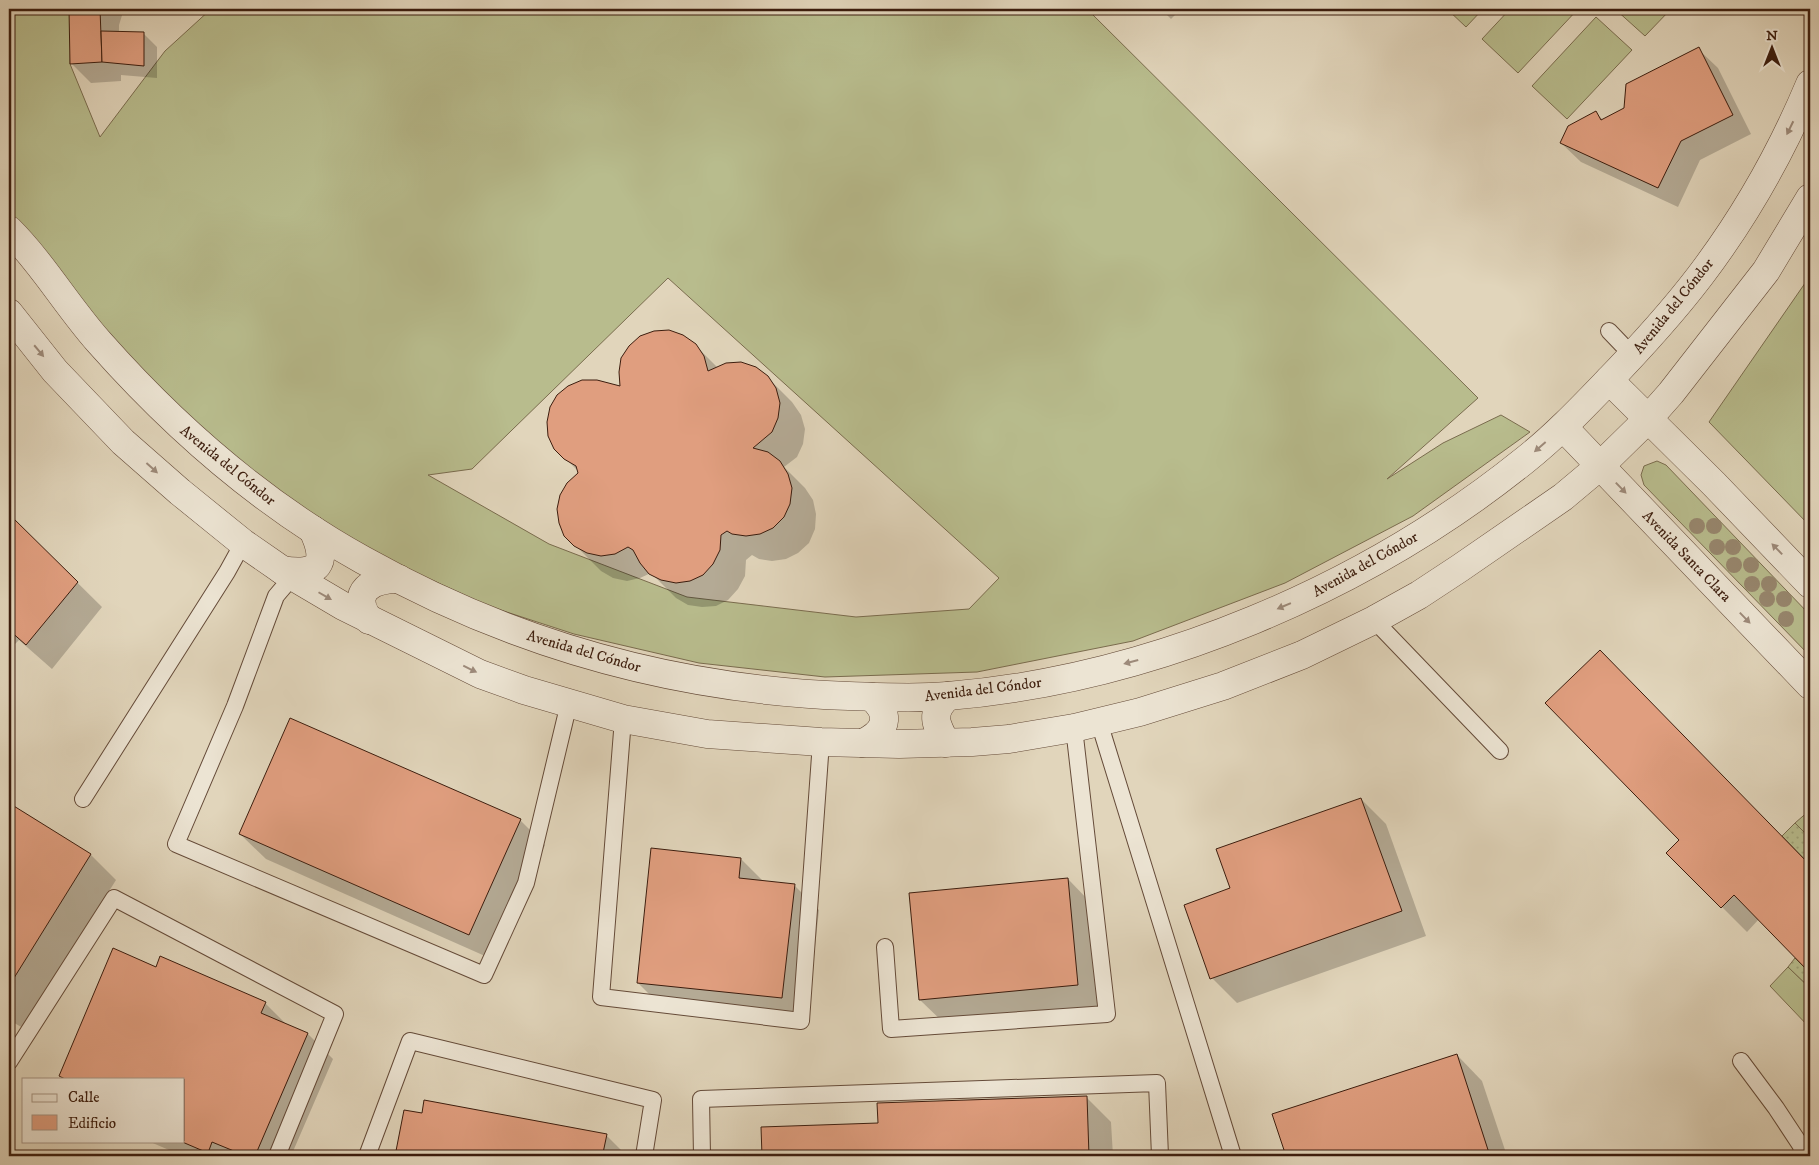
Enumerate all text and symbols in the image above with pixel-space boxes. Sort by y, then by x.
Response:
north arrow [1746,22,1796,72]
text: N [1766,27,1778,45]
one-way arrow [1786,121,1794,136]
street label: Avenida del Cóndor [1629,254,1718,358]
one-way arrow [34,345,45,358]
street label: Avenida del Cóndor [176,421,280,510]
one-way arrow [1535,441,1547,453]
one-way arrow [146,462,158,474]
one-way arrow [1615,481,1627,493]
street label: Avenida Santa Clara [1638,507,1736,607]
street label: Avenida del Cóndor [1309,527,1422,601]
one-way arrow [1771,543,1783,555]
one-way arrow [318,591,331,600]
one-way arrow [1277,603,1291,611]
one-way arrow [1739,611,1751,623]
street label: Avenida del Cóndor [525,626,643,677]
one-way arrow [1124,658,1139,666]
one-way arrow [462,665,477,673]
street label: Avenida del Cóndor [924,673,1043,706]
legend [22,1078,185,1142]
text: Calle [68,1088,100,1107]
text: Edificio [68,1114,116,1133]

